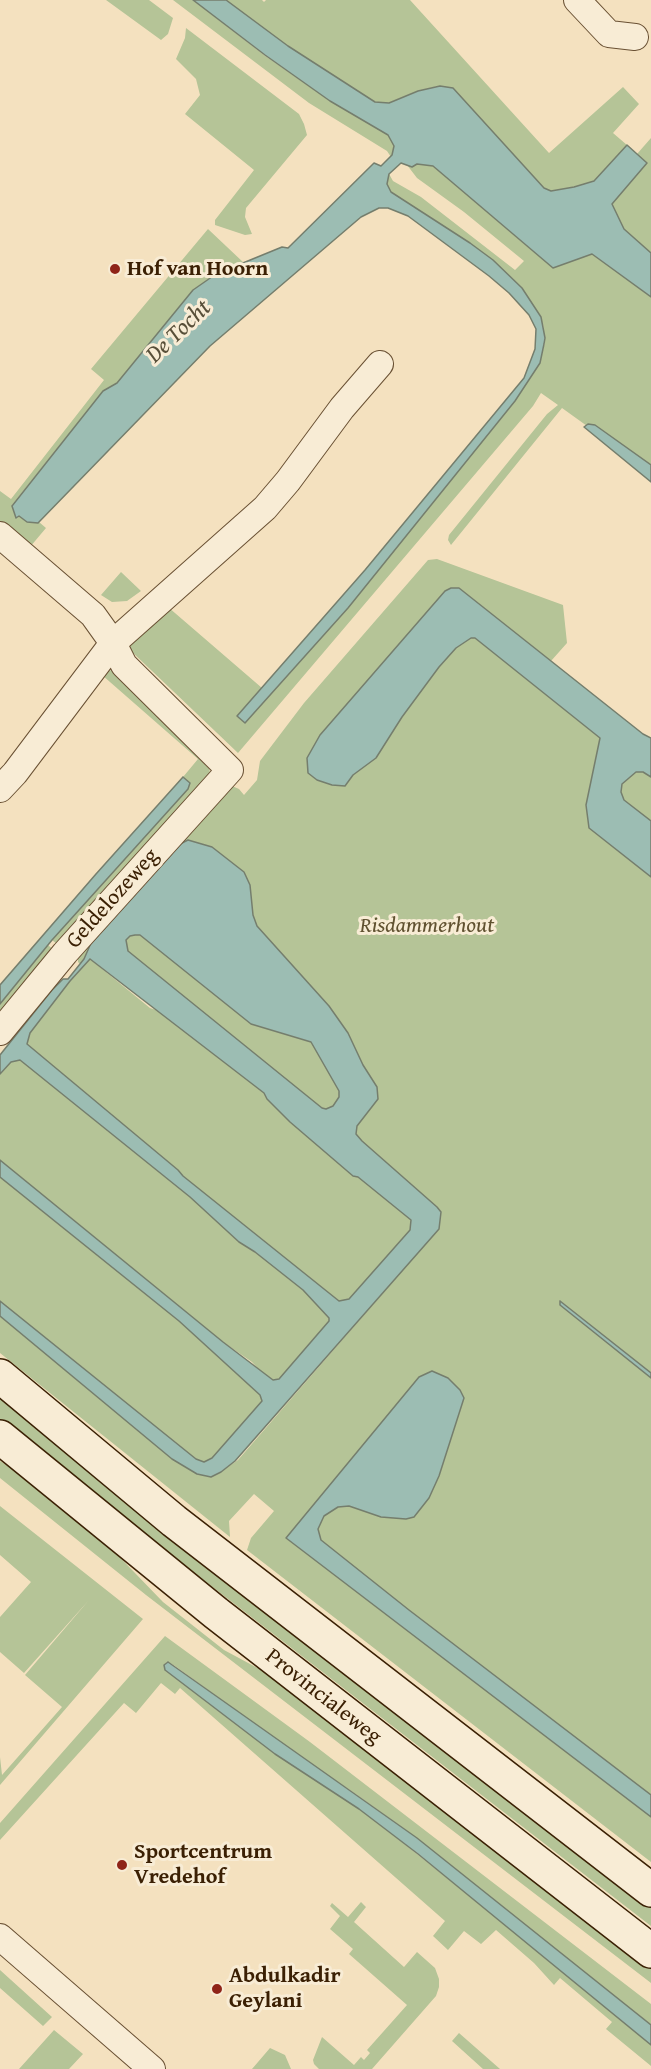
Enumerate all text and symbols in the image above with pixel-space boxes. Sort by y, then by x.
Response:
place label: Hof van Hoorn [127,256,268,282]
marker: Hof van Hoorn [108,262,122,276]
water label: De Tocht [141,294,217,370]
street label: Geldelozeweg [61,844,165,954]
park label: Risdammerhout [360,913,494,939]
street label: Provincialeweg [260,1643,386,1751]
place label: Sportcentrum Vredehof [134,1839,272,1891]
marker: Sportcentrum Vredehof [115,1858,129,1872]
place label: Abdulkadir Geylani [229,1963,340,2014]
marker: Abdulkadir Geylani [210,1982,224,1996]

